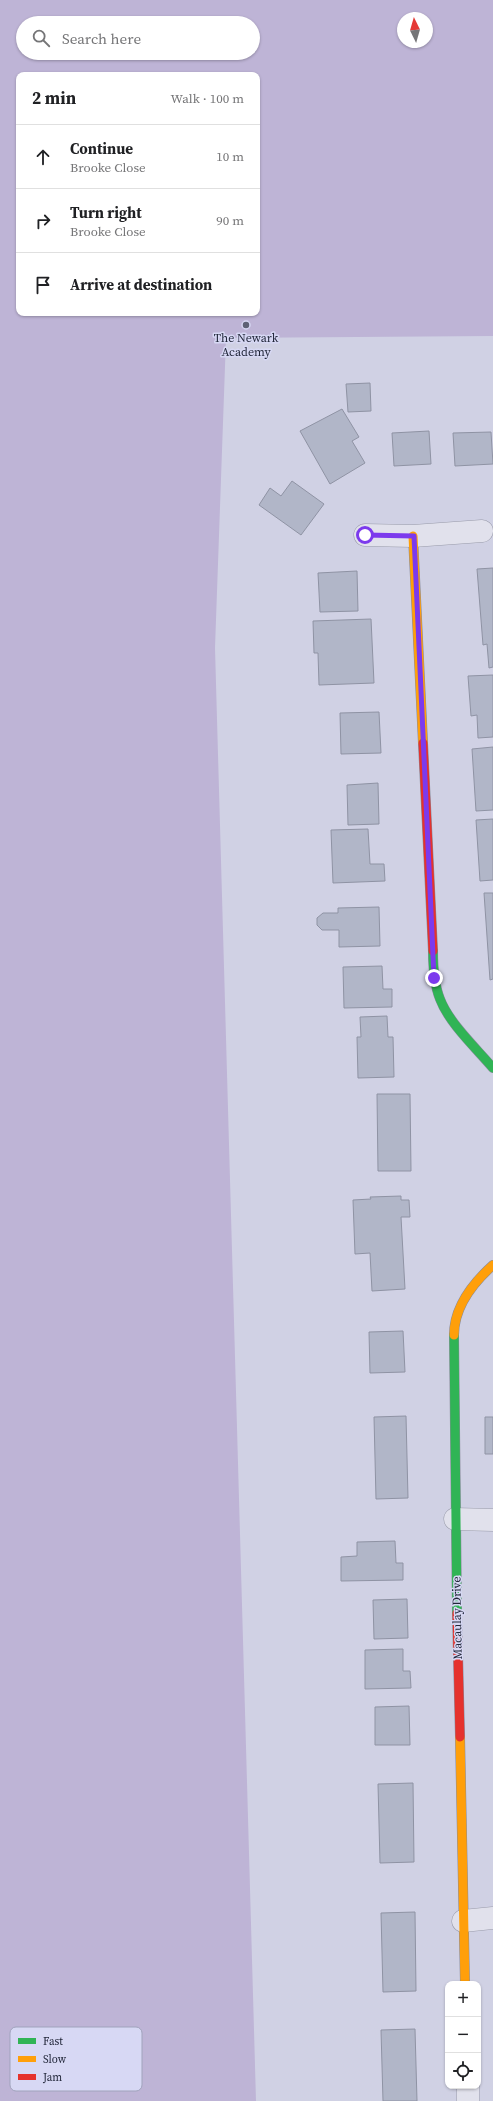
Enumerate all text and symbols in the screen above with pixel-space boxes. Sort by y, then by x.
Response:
north arrow [397,12,433,48]
search box [16,16,260,60]
icon: search [30,27,52,49]
text: Search here [62,28,141,49]
text: 2 min [32,86,76,110]
text: Walk · 100 m [171,90,244,107]
text: Continue [70,138,133,159]
icon: ahead [32,146,54,168]
text: 10 m [216,148,244,165]
text: Brooke Close [70,159,146,176]
text: Turn right [70,202,142,223]
icon: right [32,210,54,232]
text: 90 m [216,212,244,229]
text: Brooke Close [70,223,146,240]
icon: arrive [32,274,54,296]
text: Arrive at destination [70,274,212,295]
marker: The Newark Academy [241,320,251,330]
place label: The Newark Academy [214,330,279,360]
route start [356,526,374,544]
route end [425,969,443,987]
street label: Macaulay Drive [448,1576,466,1660]
map controls [445,1981,481,2089]
button: + [445,1981,481,2017]
button: − [445,2017,481,2053]
legend [10,2027,142,2091]
text: Fast [43,2034,63,2049]
text: Slow [43,2052,67,2067]
button: locate [445,2053,481,2089]
text: Jam [42,2070,62,2085]

